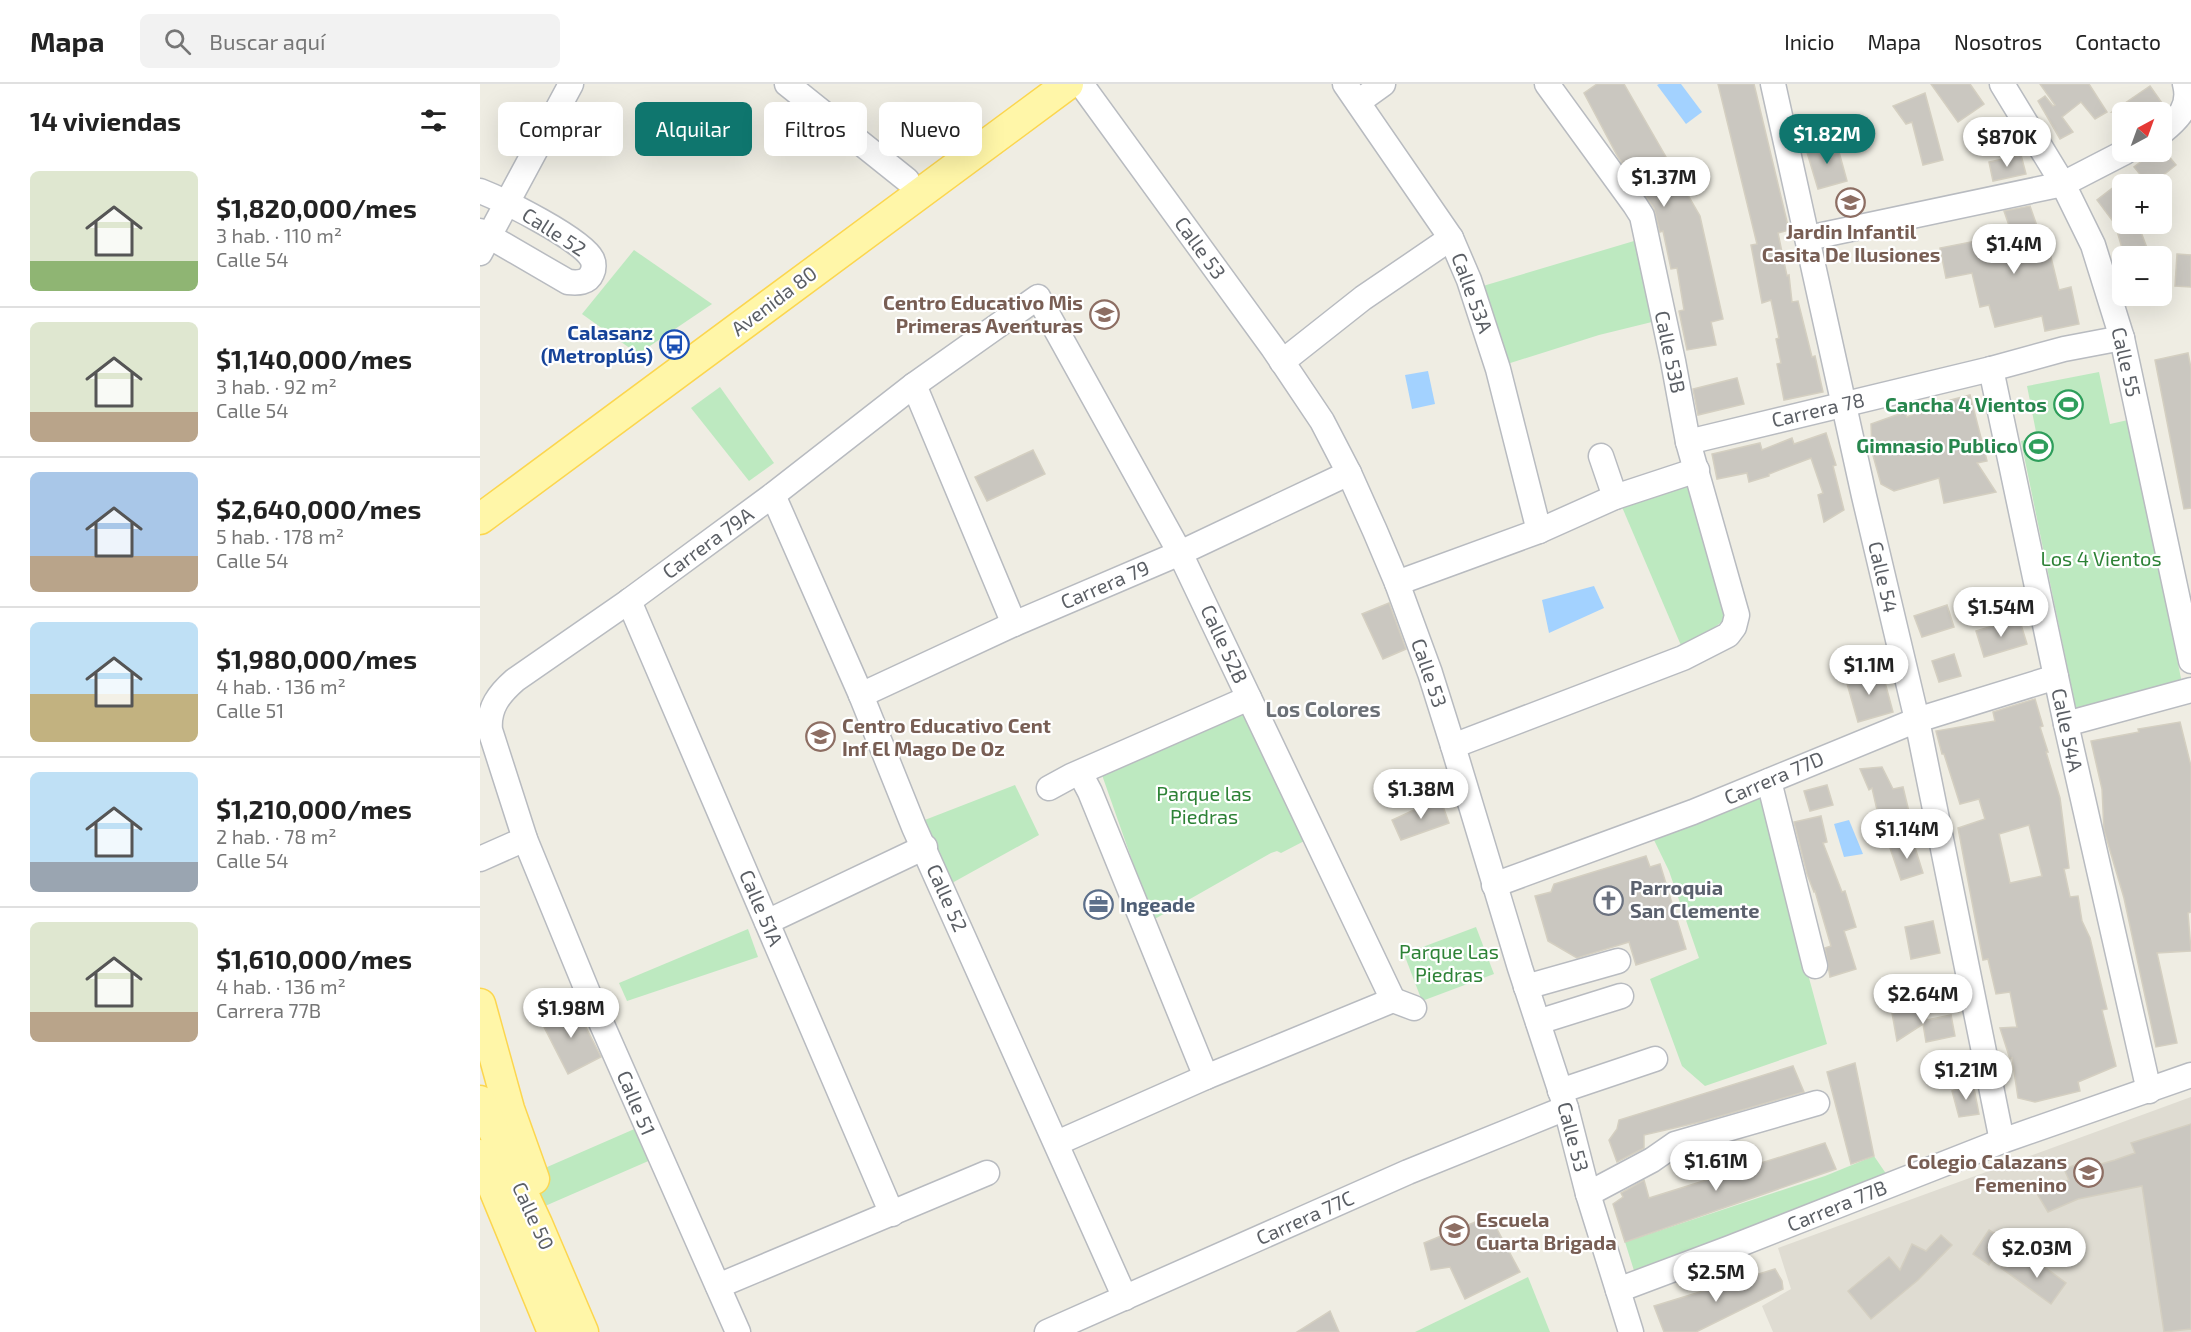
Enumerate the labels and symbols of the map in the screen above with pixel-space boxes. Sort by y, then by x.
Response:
north arrow [2112,102,2172,162]
pin: $1.82M [1778,114,1876,165]
pin: $870K [1965,117,2049,168]
pin: $1.37M [1615,157,1713,208]
school or university icon: Jardin Infantil Casita De Ilusiones [1835,186,1867,218]
street label: Calle 52 [518,202,591,261]
street label: Calle 53 [1170,212,1231,283]
place label: Jardin Infantil Casita De Ilusiones [1762,219,1940,266]
pin: $1.4M [1972,224,2056,275]
street label: Calle 53A [1447,249,1499,337]
street label: Avenida 80 [726,260,821,340]
place label: Centro Educativo Mis Primeras Aventuras [883,290,1083,337]
school or university icon: Centro Educativo Mis Primeras Aventuras [1088,298,1120,330]
street label: Calle 53B [1651,308,1691,395]
place label: Calasanz (Metroplús) [541,320,653,367]
street label: Calle 55 [2107,325,2147,399]
bus stop icon: Calasanz (Metroplús) [658,328,690,360]
street label: Carrera 78 [1769,387,1867,431]
sports icon: Cancha 4 Vientos [2052,389,2084,421]
place label: Cancha 4 Vientos [1885,392,2047,416]
sports icon: Gimnasio Publico [2023,430,2055,462]
place label: Gimnasio Publico [1856,433,2018,457]
street label: Carrera 79A [657,501,758,583]
street label: Calle 54 [1864,539,1904,615]
park label: Los 4 Vientos [2040,546,2162,570]
street label: Carrera 79 [1057,555,1153,613]
pin: $1.54M [1952,587,2050,638]
street label: Calle 52B [1196,601,1253,687]
street label: Calle 53 [1407,635,1453,710]
pin: $1.1M [1827,645,1911,696]
street label: Calle 54A [2047,686,2089,774]
district label: Los Colores [1265,696,1381,721]
place label: Centro Educativo Cent Inf El Mago De Oz [842,713,1051,760]
school or university icon: Centro Educativo Cent Inf El Mago De Oz [805,721,837,753]
street label: Carrera 77D [1720,745,1827,809]
pin: $1.38M [1372,769,1470,820]
park label: Parque las Piedras [1156,781,1252,828]
pin: $1.14M [1858,809,1956,860]
street label: Calle 52 [922,860,973,935]
street label: Calle 51A [735,866,789,950]
place label: Parroquia San Clemente [1630,875,1759,922]
church icon: Parroquia San Clemente [1593,884,1625,916]
office icon: Ingeade [1083,889,1115,921]
place label: Ingeade [1120,892,1195,916]
park label: Parque Las Piedras [1399,939,1499,986]
pin: $2.64M [1874,974,1972,1025]
pin: $1.98M [522,988,620,1039]
pin: $1.21M [1917,1050,2015,1101]
street label: Calle 51 [613,1067,661,1139]
street label: Calle 53 [1553,1099,1595,1174]
pin: $1.61M [1667,1141,1765,1192]
place label: Colegio Calazans Femenino [1907,1149,2067,1196]
school or university icon: Colegio Calazans Femenino [2072,1157,2104,1189]
street label: Carrera 77B [1783,1174,1890,1236]
street label: Calle 50 [508,1178,560,1253]
street label: Carrera 77C [1252,1185,1357,1249]
place label: Escuela Cuarta Brigada [1476,1207,1617,1254]
school or university icon: Escuela Cuarta Brigada [1439,1215,1471,1247]
pin: $2.03M [1988,1228,2086,1279]
pin: $2.5M [1674,1252,1758,1303]

